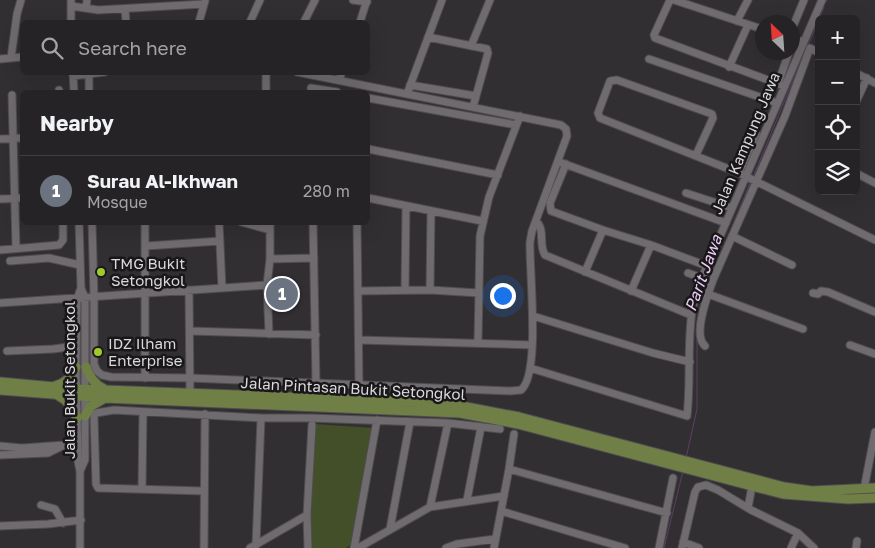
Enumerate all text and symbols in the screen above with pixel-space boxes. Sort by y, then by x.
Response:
north arrow [755,15,800,60]
map controls [815,15,860,195]
button: + [815,15,860,60]
search box [20,20,370,75]
icon: search [38,34,66,62]
text: Search here [78,36,187,59]
button: − [815,60,860,105]
street label: Jalan Kampung Jawa [707,69,783,217]
button: locate [815,105,860,150]
text: Nearby [40,110,114,136]
button: layers [815,150,860,195]
text: Surau Al-Ikhwan [87,169,238,192]
text: 1 [52,181,60,201]
text: 280 m [303,181,350,201]
text: Mosque [87,192,148,212]
water label: Parit Jawa [680,231,726,314]
place label: TMG Bukit Setongkol [111,254,185,289]
marker: TMG Bukit Setongkol [95,266,107,278]
pin: 1 [266,275,298,313]
your location [490,283,516,309]
street label: Jalan Bukit Setongkol [60,301,78,459]
place label: IDZ Ilham Enterprise [108,334,183,369]
marker: IDZ Ilham Enterprise [92,346,104,358]
street label: Jalan Pintasan Bukit Setongkol [240,373,466,403]

